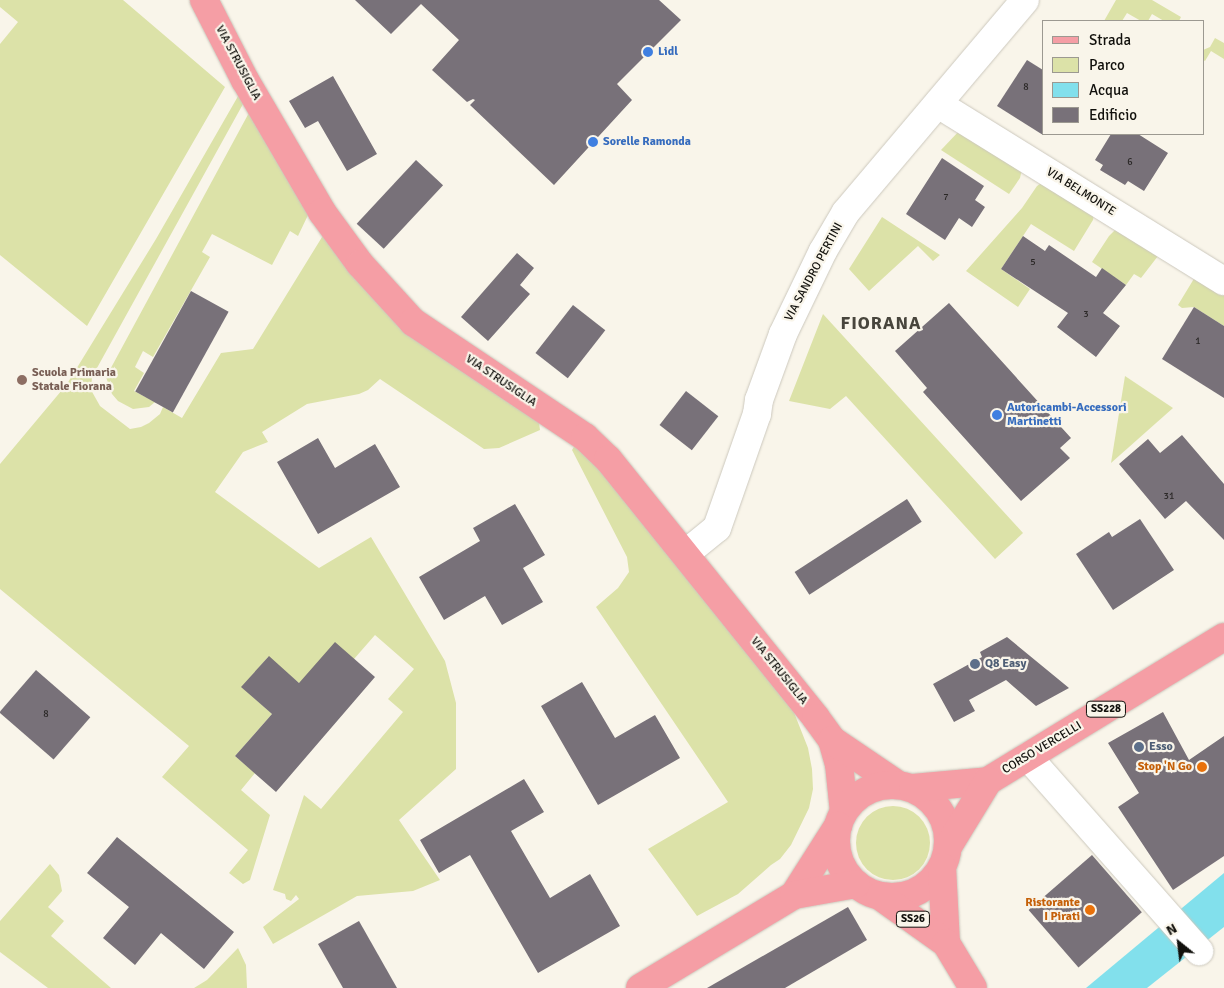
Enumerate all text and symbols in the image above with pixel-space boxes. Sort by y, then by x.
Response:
legend [1042,20,1204,135]
street label: VIA STRUSIGLIA [212,23,264,103]
text: Strada [1089,31,1131,49]
place label: Lidl [658,45,678,59]
marker: Lidl [642,46,654,58]
text: Parco [1089,56,1125,74]
text: Acqua [1089,81,1129,99]
house number: 8 [1023,82,1029,94]
text: Edificio [1089,106,1137,124]
place label: Sorelle Ramonda [603,135,691,149]
marker: Sorelle Ramonda [587,136,599,148]
house number: 6 [1127,157,1133,169]
street label: VIA BELMONTE [1044,165,1118,219]
house number: 7 [943,192,949,204]
street label: VIA SANDRO PERTINI [782,220,846,324]
house number: 5 [1030,257,1036,269]
house number: 3 [1083,309,1089,321]
district label: FIORANA [840,312,922,334]
house number: 1 [1195,336,1201,348]
street label: VIA STRUSIGLIA [463,352,539,410]
place label: Scuola Primaria Statale Fiorana [32,366,116,394]
marker: Scuola Primaria Statale Fiorana [16,374,28,386]
place label: Autoricambi-Accessori Martinetti [1007,401,1127,429]
marker: Autoricambi-Accessori Martinetti [991,409,1003,421]
house number: 31 [1164,491,1174,503]
street label: VIA STRUSIGLIA [747,634,811,708]
place label: Q8 Easy [985,657,1026,671]
marker: Q8 Easy [969,658,981,670]
road number: SS228 [1085,701,1127,718]
house number: 8 [43,709,49,721]
street label: CORSO VERCELLI [1000,719,1084,777]
place label: Esso [1149,740,1173,754]
marker: Esso [1133,741,1145,753]
place label: Stop 'N Go [1138,760,1192,774]
marker: Stop 'N Go [1196,761,1208,773]
place label: Ristorante I Pirati [1025,896,1080,924]
marker: Ristorante I Pirati [1084,904,1096,916]
road number: SS26 [896,911,930,928]
north arrow [1154,918,1204,968]
text: N [1163,920,1180,939]

